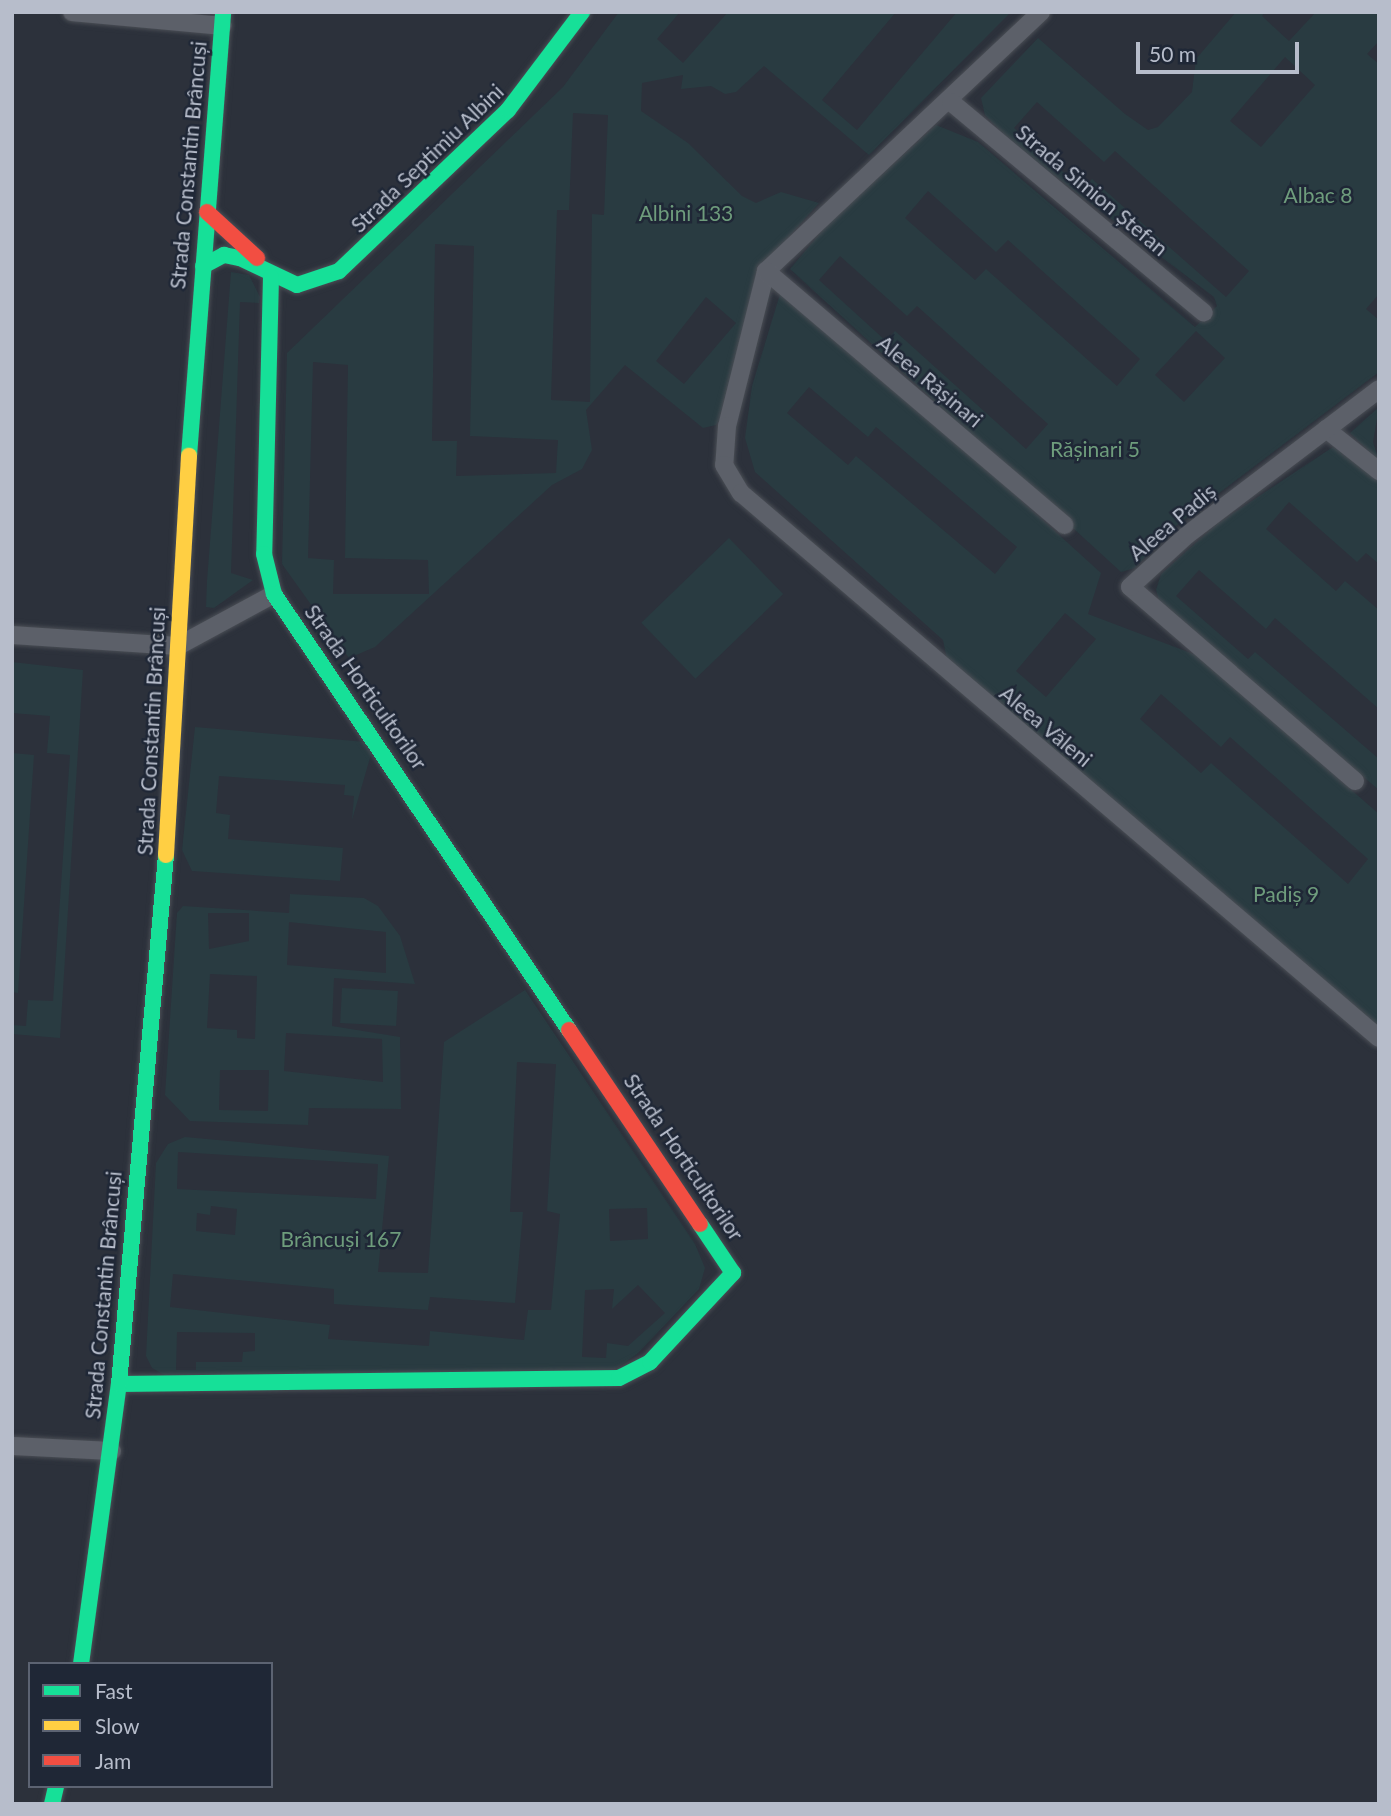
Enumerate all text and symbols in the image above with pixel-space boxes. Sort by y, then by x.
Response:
scale bar [1139,28,1302,72]
street label: Strada Constantin Brâncuși [165,40,211,290]
text: 50 m [1149,41,1196,66]
street label: Strada Septimiu Albini [345,78,509,238]
street label: Strada Simion Ștefan [1011,119,1173,261]
park label: Albac 8 [1284,182,1352,208]
park label: Albini 133 [639,200,733,226]
street label: Aleea Rășinari [872,330,988,432]
park label: Rășinari 5 [1050,436,1140,462]
street label: Aleea Padiș [1123,478,1221,566]
street label: Strada Horticultorilor [300,600,432,774]
street label: Strada Constantin Brâncuși [132,606,170,856]
street label: Aleea Văleni [995,680,1097,772]
park label: Padiș 9 [1253,881,1319,907]
street label: Strada Horticultorilor [619,1069,749,1245]
street label: Strada Constantin Brâncuși [80,1170,126,1420]
park label: Brâncuși 167 [281,1226,401,1252]
legend [28,1662,273,1788]
text: Fast [95,1678,132,1703]
text: Slow [95,1713,139,1738]
text: Jam [95,1748,131,1773]

